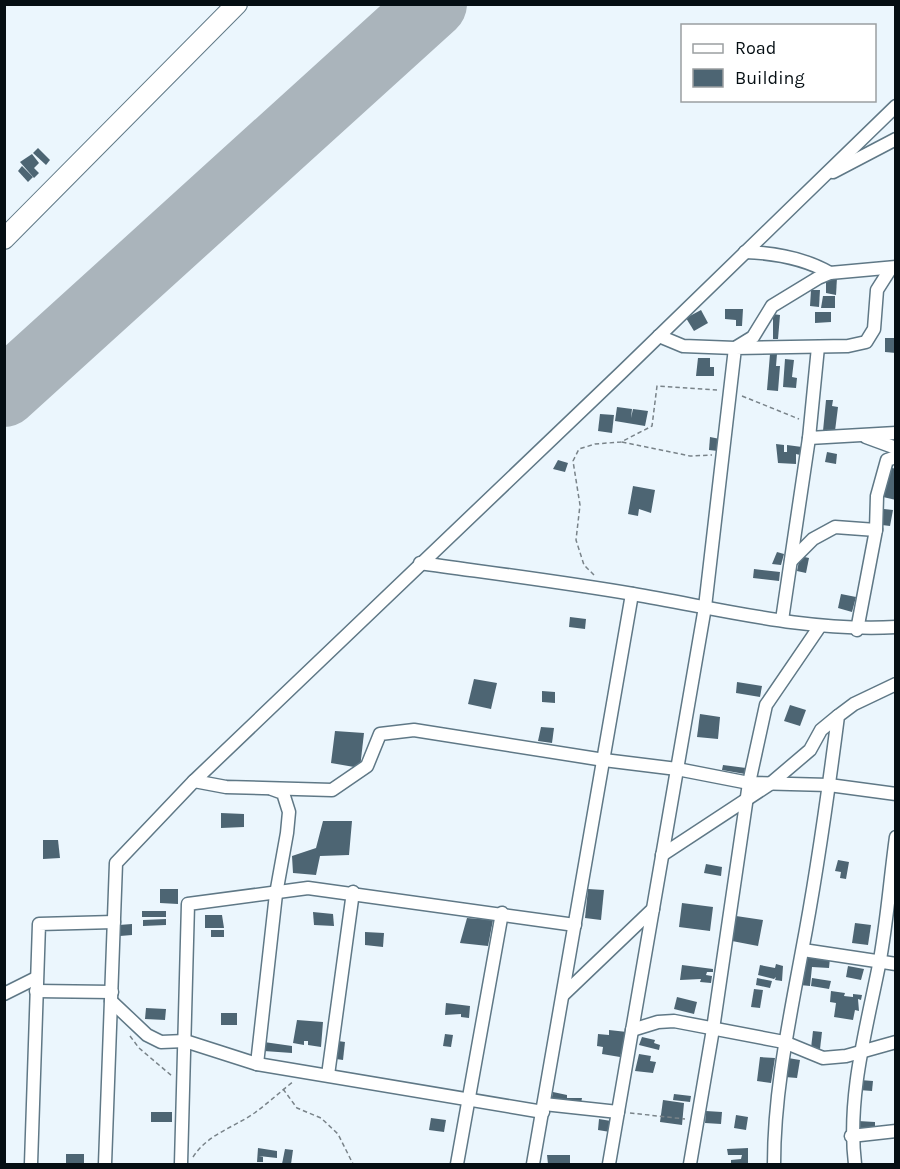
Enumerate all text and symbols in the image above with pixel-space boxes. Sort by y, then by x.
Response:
legend [681,24,876,102]
text: Road [735,37,776,59]
text: Building [735,67,805,89]

